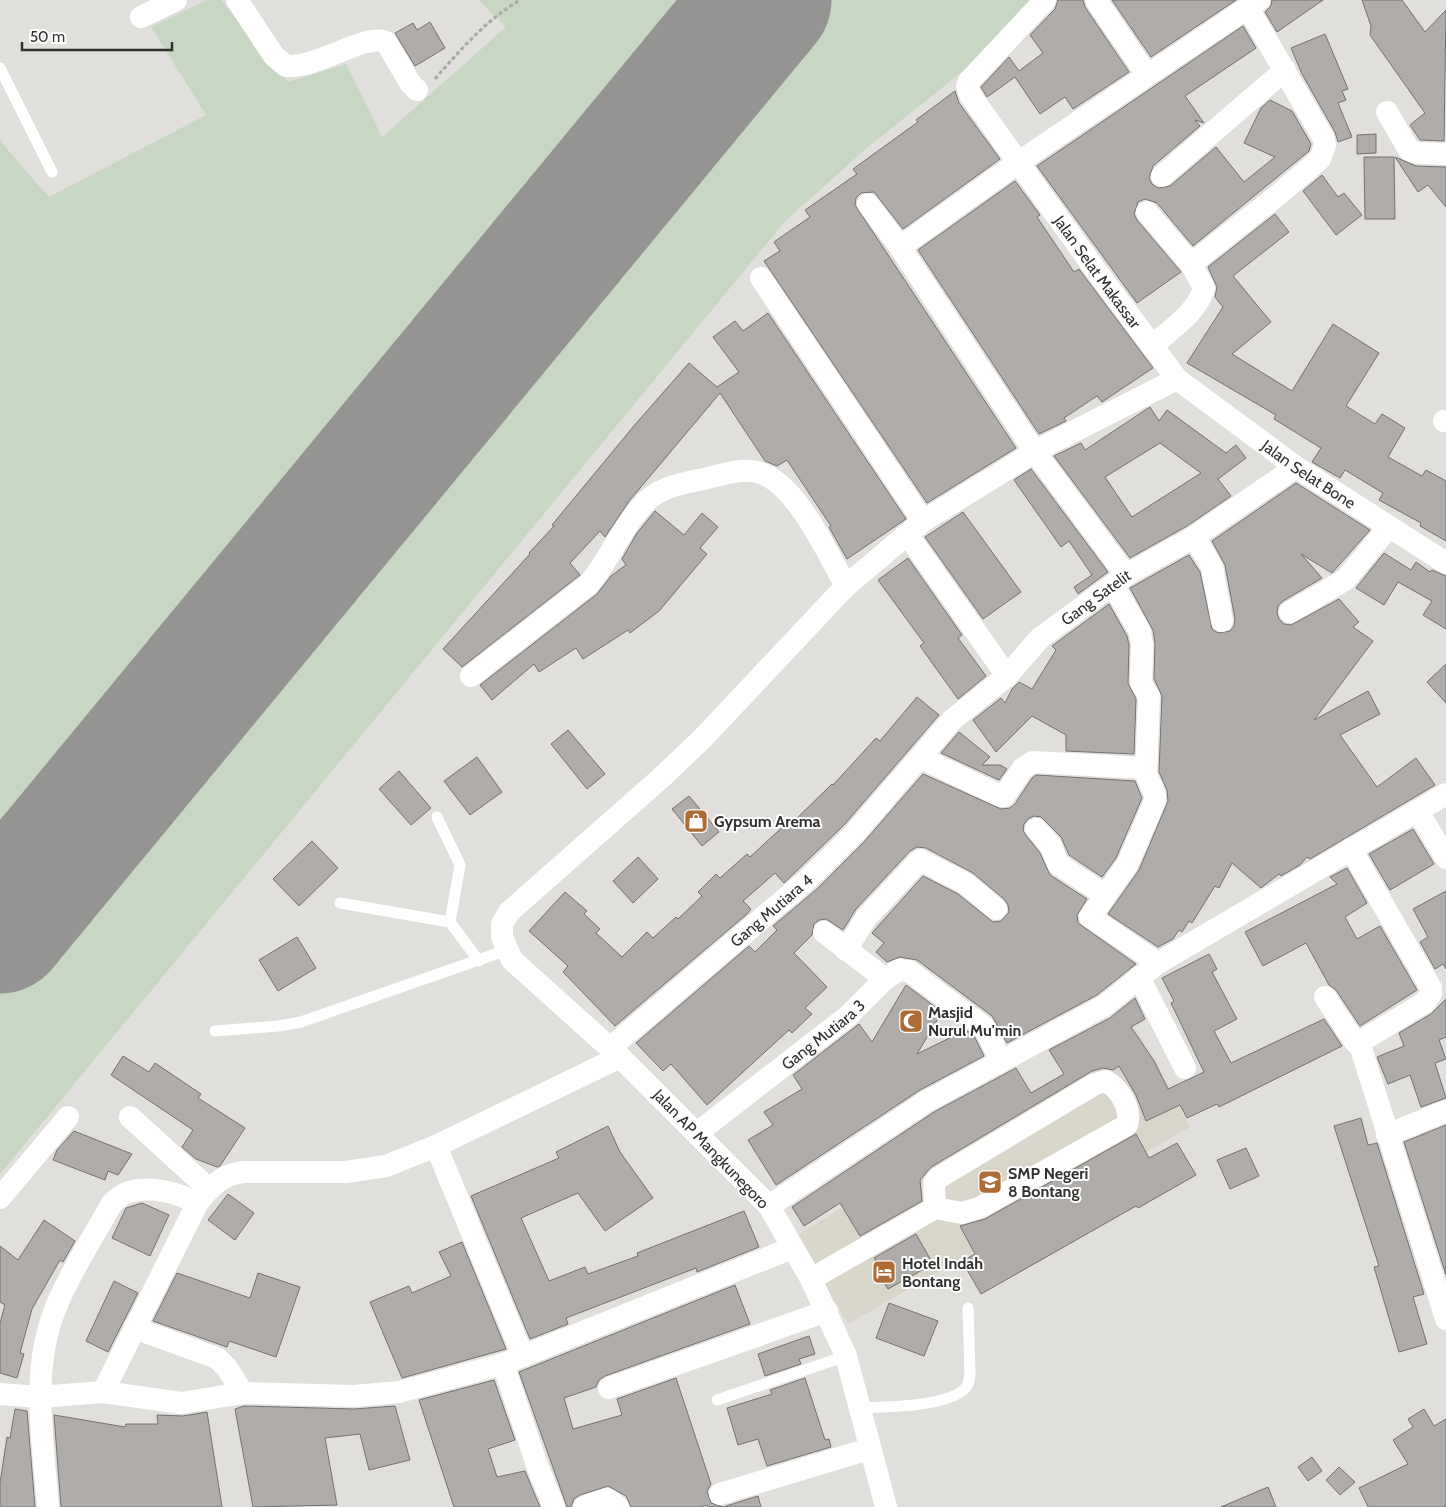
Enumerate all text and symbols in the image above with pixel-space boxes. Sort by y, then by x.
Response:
scale bar [22,20,172,52]
text: 50 m [30,28,65,46]
street label: Jalan Selat Makassar [1049,211,1146,333]
street label: Jalan Selat Bone [1257,435,1359,512]
street label: Gang Satelit [1057,565,1134,629]
shop icon: Gypsum Arema [683,808,709,834]
place label: Gypsum Arema [714,812,821,831]
street label: Gang Mutiara 4 [726,870,816,951]
street label: Gang Mutiara 3 [778,995,869,1074]
place label: Masjid Nurul Mu'min [928,1003,1021,1040]
mosque icon: Masjid Nurul Mu'min [898,1008,924,1034]
street label: Jalan AP Mangkunegoro [648,1085,773,1213]
place label: SMP Negeri 8 Bontang [1008,1164,1088,1201]
school or university icon: SMP Negeri 8 Bontang [977,1169,1003,1195]
place label: Hotel Indah Bontang [902,1254,983,1291]
hotel icon: Hotel Indah Bontang [871,1259,897,1285]

